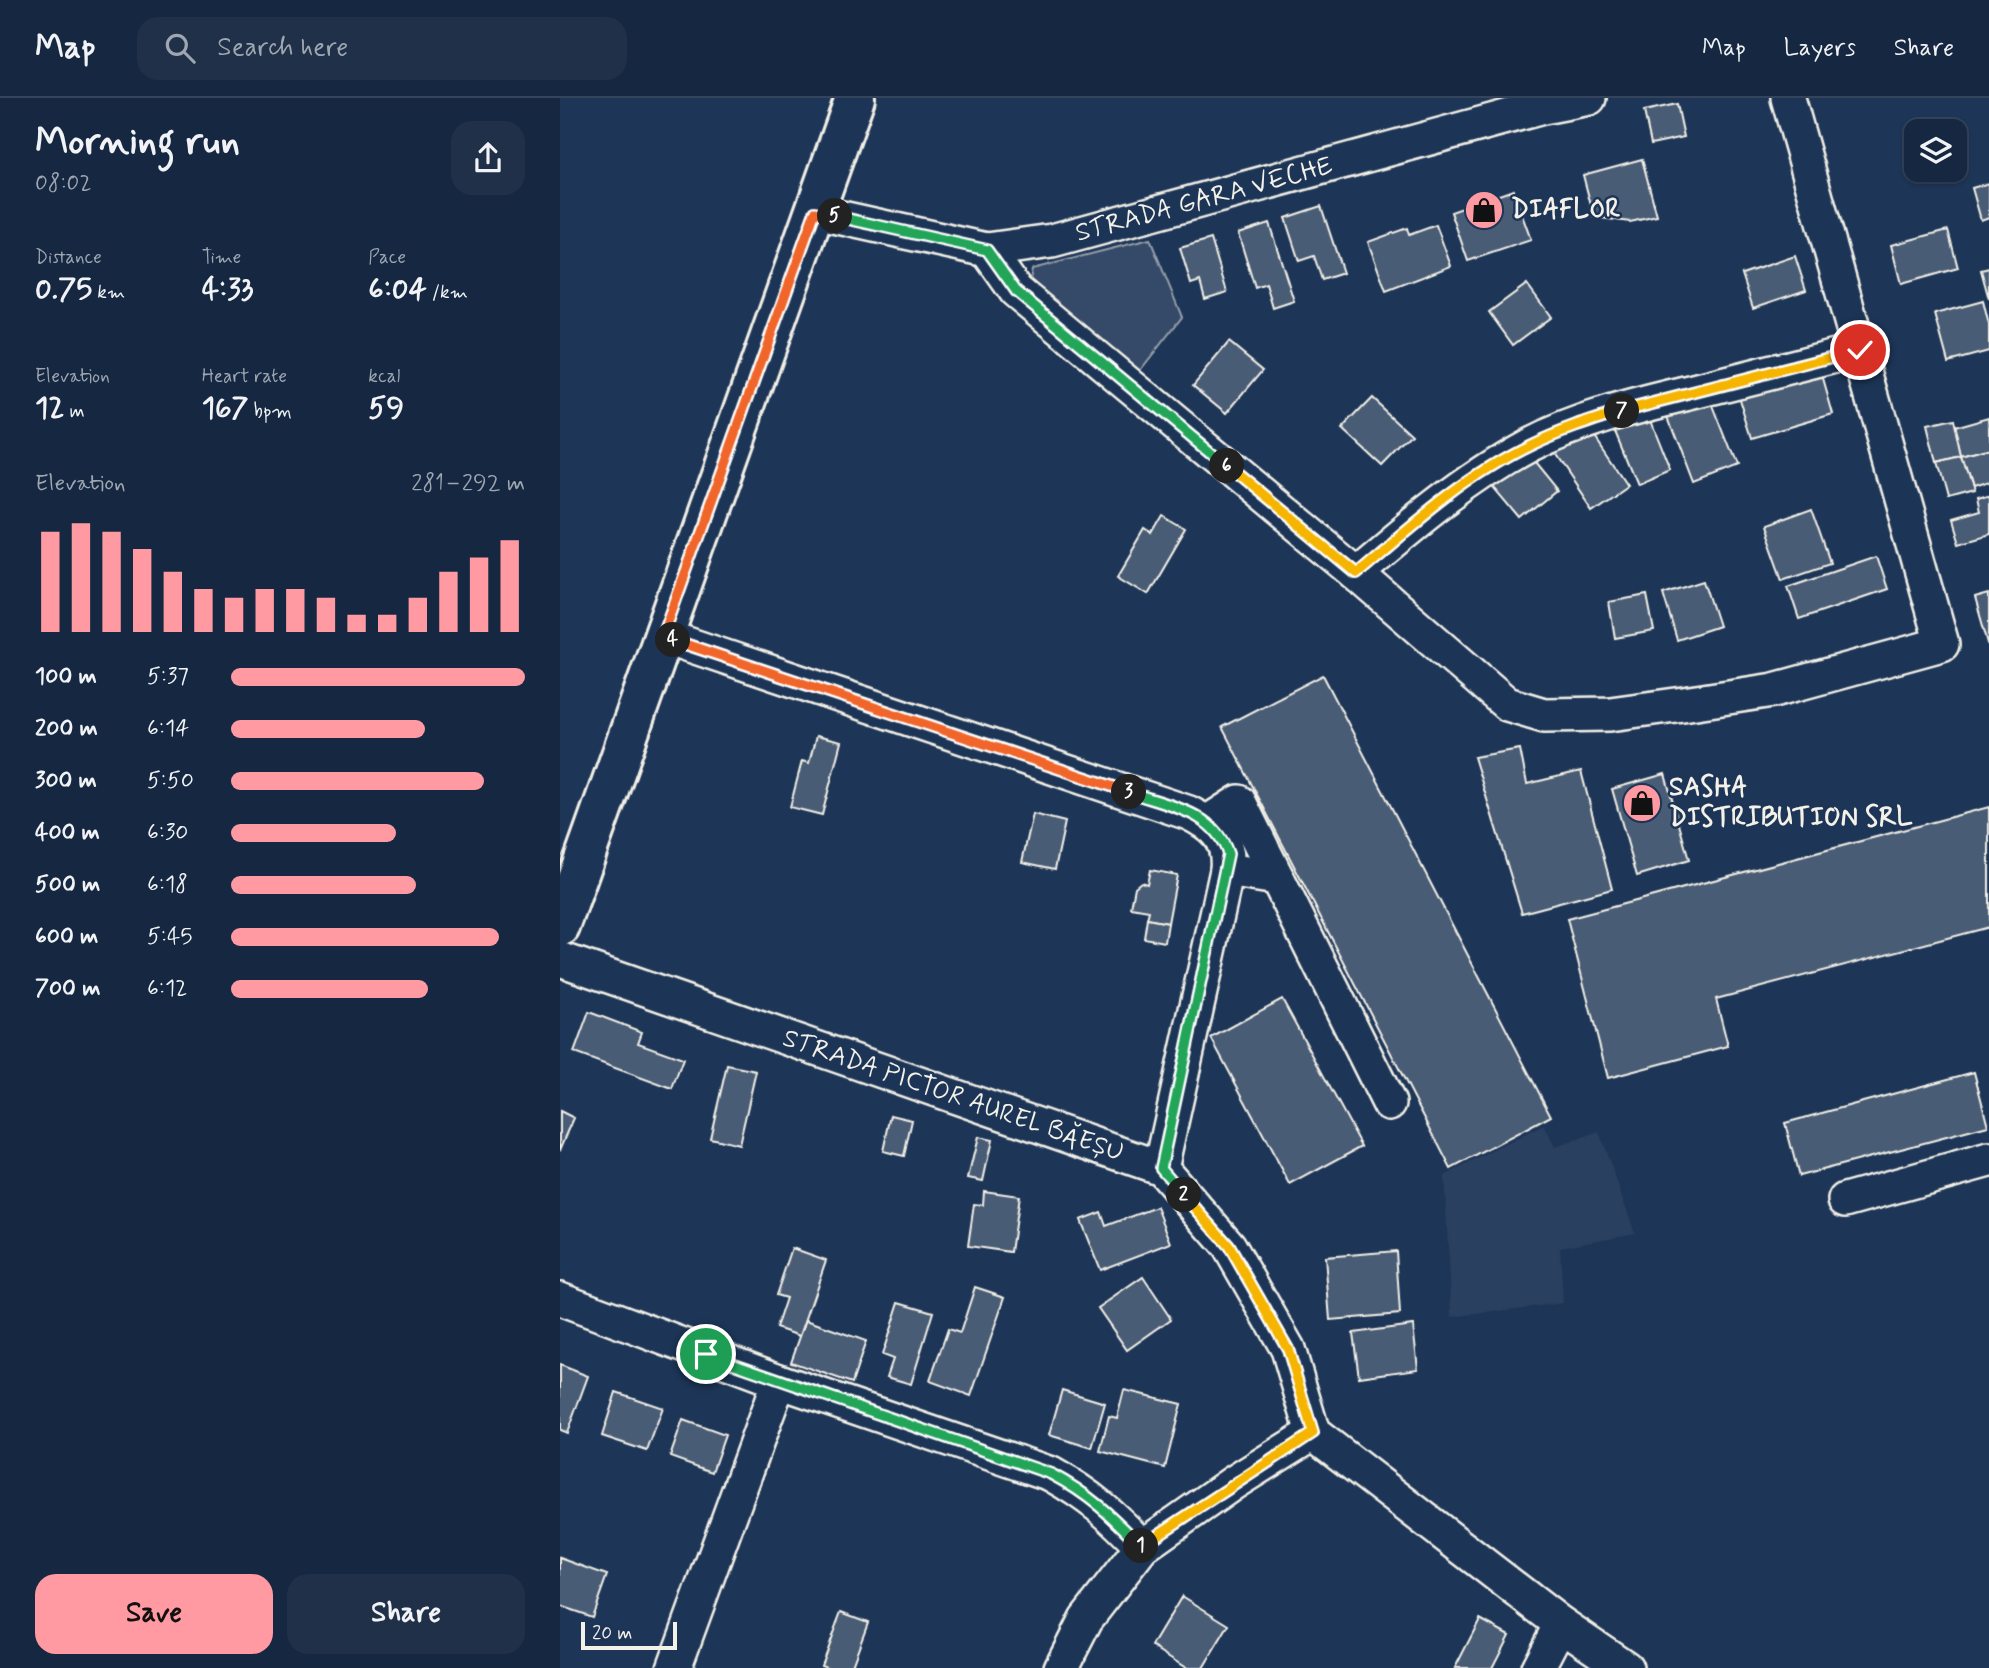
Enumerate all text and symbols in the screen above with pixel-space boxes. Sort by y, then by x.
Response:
search box [137,17,627,80]
text: Map [35,26,95,70]
icon: search [161,29,199,67]
text: Search here [217,31,348,65]
text: Map [1702,33,1746,64]
text: Layers [1784,33,1856,64]
text: Share [1894,33,1954,64]
text: Morning run [35,118,240,167]
map controls [1904,119,1967,182]
button: layers [1904,119,1967,182]
button: share [451,121,525,195]
street label: STRADA GARA VECHE [1072,149,1336,251]
text: 08:02 [35,169,92,199]
shop icon: DIAFLOR [1463,189,1505,231]
place label: DIAFLOR [1511,193,1620,227]
pin: 5 [818,198,852,234]
text: 5 [829,203,840,228]
text: Distance [35,245,102,270]
text: Time [202,245,241,270]
text: Pace [368,245,406,270]
text: 0.75 [35,270,92,309]
text: 4:33 [202,270,253,309]
text: 6:04 [368,270,427,309]
text: km [92,280,125,305]
text: /km [427,280,468,305]
pin [1830,320,1890,380]
icon: check [1841,331,1879,369]
text: Elevation [35,364,110,389]
text: Heart rate [202,364,287,389]
text: kcal [368,364,400,389]
text: 12 [35,389,64,428]
text: 167 [202,389,248,428]
text: 59 [368,389,404,428]
pin: 7 [1604,394,1640,428]
text: 7 [1616,398,1627,423]
text: m [64,399,85,424]
text: bpm [248,399,292,424]
pin: 6 [1210,448,1244,484]
text: 6 [1222,453,1231,478]
text: Elevation [35,469,126,499]
text: 281–292 m [411,469,525,499]
pin: 4 [656,622,690,658]
text: 4 [667,627,678,652]
text: 100 m [35,662,97,692]
text: 5:37 [147,662,189,692]
text: 200 m [35,714,98,744]
text: 6:14 [147,714,189,744]
text: 300 m [35,766,97,796]
text: 5:50 [147,766,194,796]
place label: SASHA DISTRIBUTION SRL [1669,771,1913,835]
pin: 3 [1112,774,1146,810]
text: 3 [1124,779,1133,804]
shop icon: SASHA DISTRIBUTION SRL [1621,782,1663,824]
text: 400 m [35,818,100,848]
text: 6:30 [147,818,188,848]
text: 500 m [35,870,100,900]
text: 6:18 [147,870,188,900]
text: 600 m [35,922,98,952]
text: 5:45 [147,922,193,952]
text: 700 m [35,974,100,1004]
text: 6:12 [147,974,187,1004]
street label: STRADA PICTOR AUREL BĂEȘU [778,1022,1128,1170]
pin: 2 [1166,1178,1202,1212]
text: 2 [1179,1182,1188,1207]
pin [676,1324,736,1384]
icon: arrive [687,1335,725,1373]
pin: 1 [1124,1528,1158,1564]
text: 1 [1136,1533,1145,1558]
button: Save [35,1574,273,1654]
button: Share [287,1574,525,1654]
scale bar [581,1619,677,1651]
text: 20 m [592,1621,632,1646]

